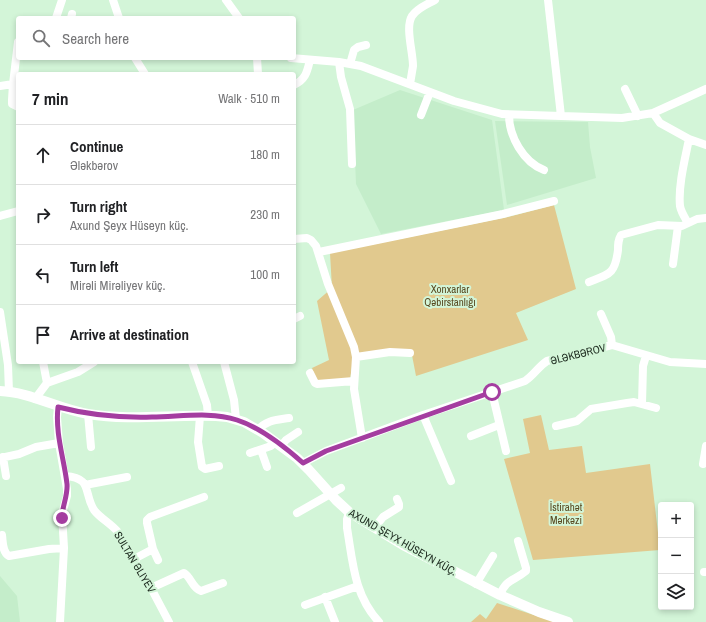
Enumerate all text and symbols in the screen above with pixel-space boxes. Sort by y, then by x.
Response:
search box [16,16,296,60]
icon: search [30,27,52,49]
text: Search here [62,28,129,49]
text: 7 min [32,87,68,110]
text: Walk · 510 m [218,90,280,107]
text: Continue [70,136,123,157]
icon: ahead [32,144,54,166]
text: 180 m [250,146,280,163]
text: Ələkbərov [70,157,118,174]
text: Turn right [70,196,127,217]
icon: right [32,204,54,226]
text: 230 m [250,206,280,223]
text: Axund Şeyx Hüseyn küç. [70,217,189,234]
text: Turn left [70,256,118,277]
icon: left [32,264,54,286]
text: 100 m [250,266,280,283]
text: Mirəli Mirəliyev küç. [70,277,165,294]
park label: Xonxarlar Qəbirstanlığı [424,282,476,309]
icon: arrive [32,324,54,346]
text: Arrive at destination [70,324,189,345]
street label: ƏLƏKBƏROV [549,340,607,368]
route start [483,383,501,401]
park label: İstirahət Mərkəzi [550,500,583,527]
map controls [658,502,694,610]
button: + [658,502,694,538]
street label: AXUND ŞEYX HÜSEYN KÜÇ. [346,505,459,579]
route end [53,509,71,527]
street label: SULTAN ƏLIYEV [111,529,159,595]
button: − [658,538,694,574]
button: layers [658,574,694,610]

